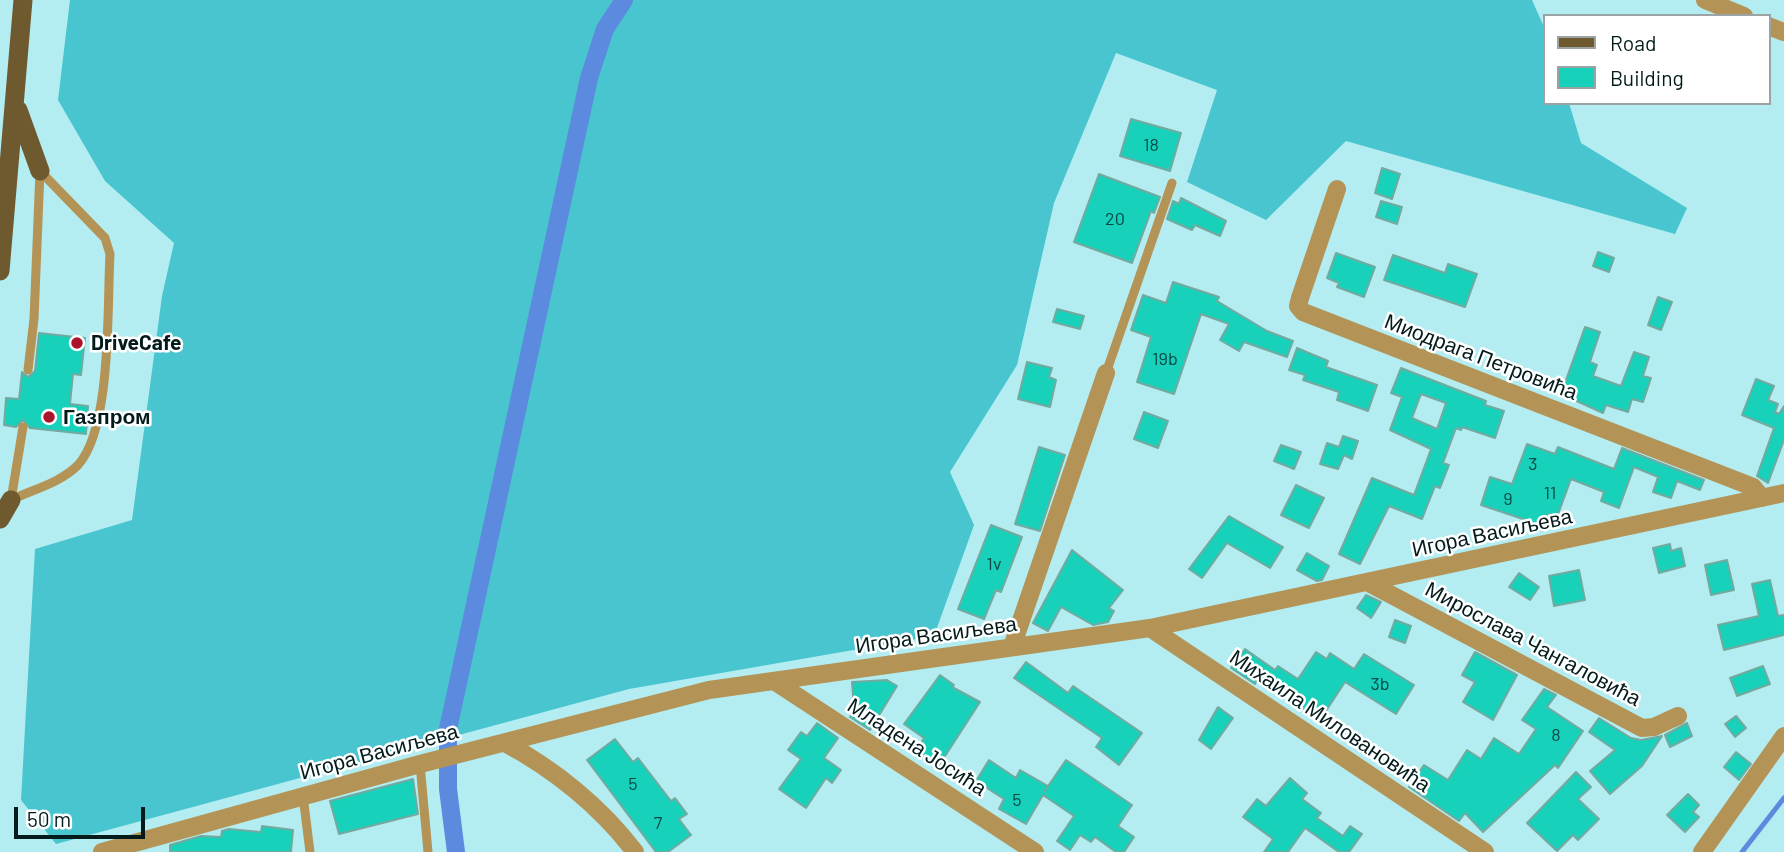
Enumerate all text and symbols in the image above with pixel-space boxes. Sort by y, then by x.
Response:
legend [1542,14,1770,105]
text: Road [1610,30,1656,55]
text: Building [1610,65,1684,90]
house number: 18 [1143,134,1159,156]
house number: 20 [1105,208,1125,230]
street label: Миодрага Петровића [1381,309,1581,405]
place label: DriveCafe [91,330,182,356]
marker: DriveCafe [69,335,85,351]
house number: 19b [1152,348,1178,370]
place label: Газпром [63,404,151,430]
marker: Газпром [41,409,57,425]
house number: 3 [1528,453,1538,475]
house number: 11 [1544,482,1556,504]
house number: 9 [1503,488,1513,510]
street label: Игора Васиљева [1410,504,1574,562]
house number: 1v [987,553,1001,575]
street label: Мирослава Чангаловића [1421,576,1645,712]
street label: Игора Васиљева [854,611,1018,659]
street label: Михаила Миловановића [1225,644,1435,798]
house number: 3b [1370,673,1390,695]
street label: Младена Јосића [843,693,991,801]
street label: Игора Васиљева [297,719,461,785]
house number: 8 [1551,724,1561,746]
house number: 5 [628,773,638,795]
house number: 5 [1012,789,1022,811]
scale bar [18,792,149,836]
text: 50 m [27,806,71,831]
house number: 7 [654,812,662,834]

